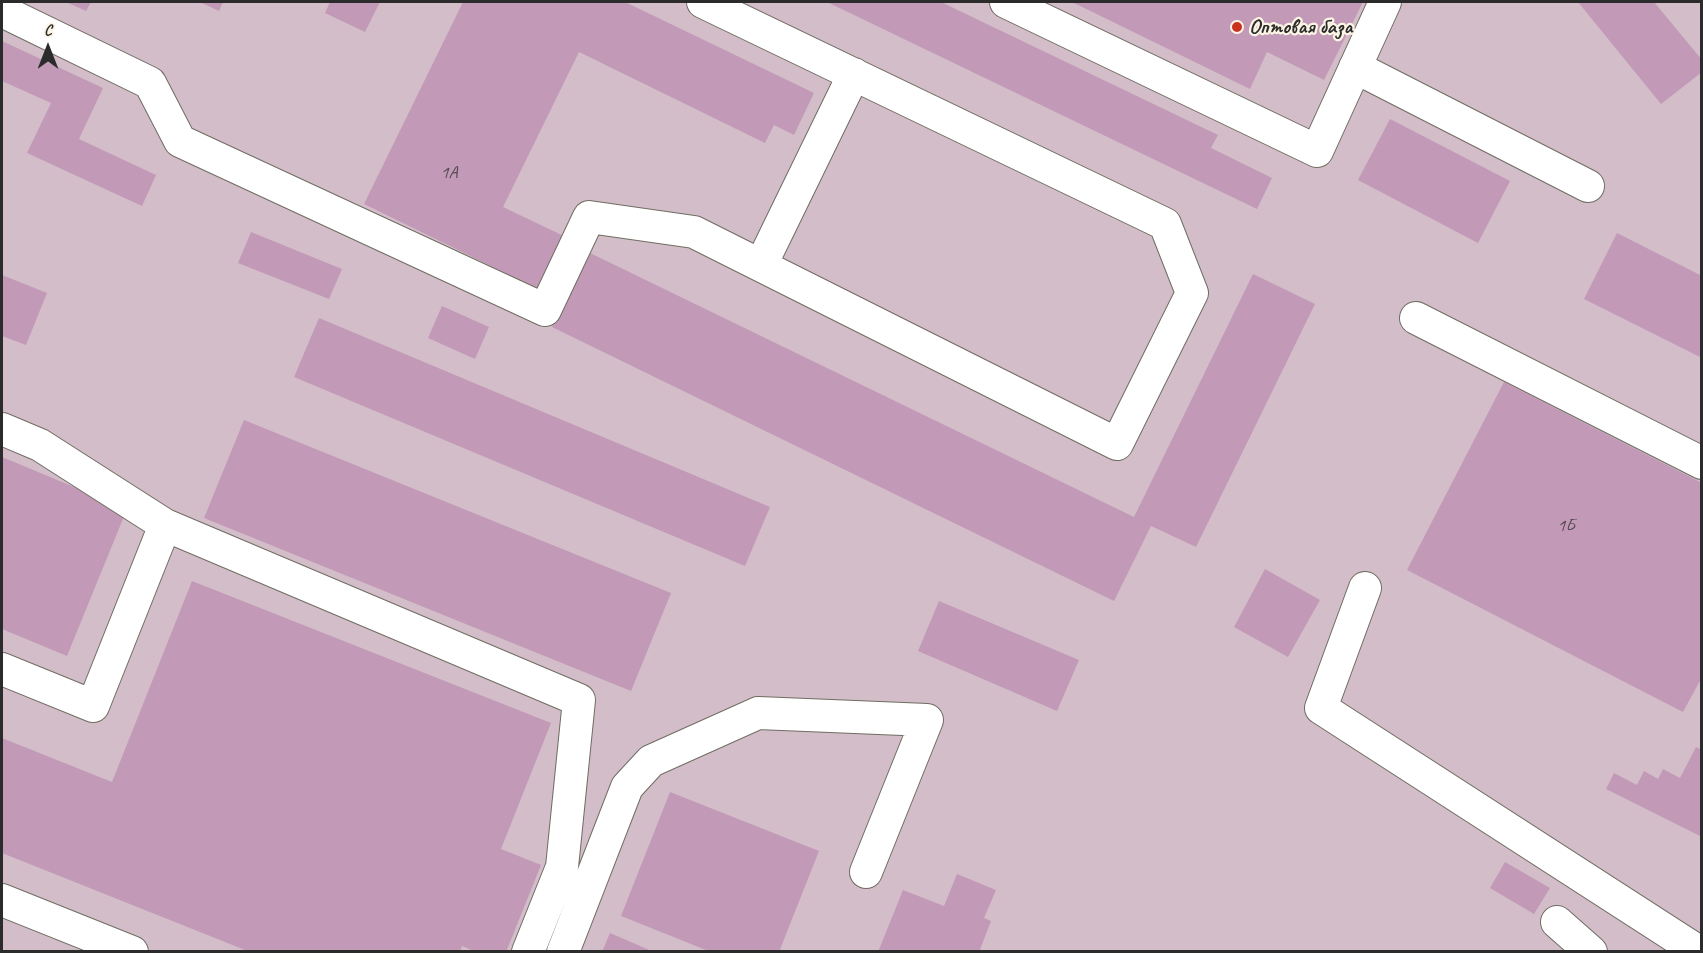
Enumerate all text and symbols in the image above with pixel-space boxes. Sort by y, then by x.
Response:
place label: Оптовая база [1249,14,1352,40]
north arrow [18,18,78,78]
text: С [44,20,52,40]
marker: Оптовая база [1230,20,1244,34]
house number: 1А [440,162,458,184]
house number: 1Б [1557,515,1575,537]

